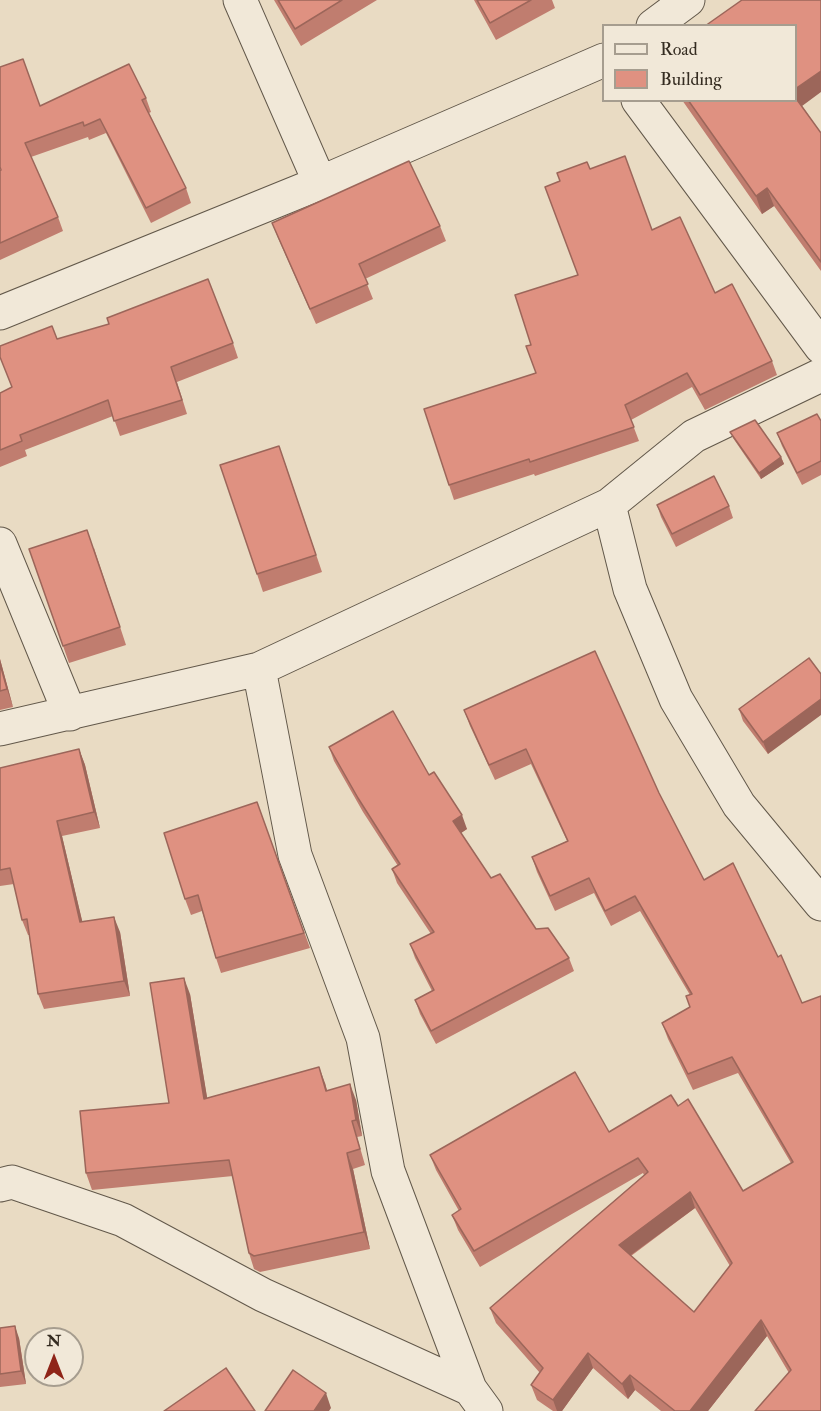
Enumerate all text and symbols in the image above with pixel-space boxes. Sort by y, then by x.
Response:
legend [602,24,797,102]
text: Road [660,38,698,61]
text: Building [660,68,722,91]
north arrow [24,1327,84,1387]
text: N [47,1331,61,1351]

